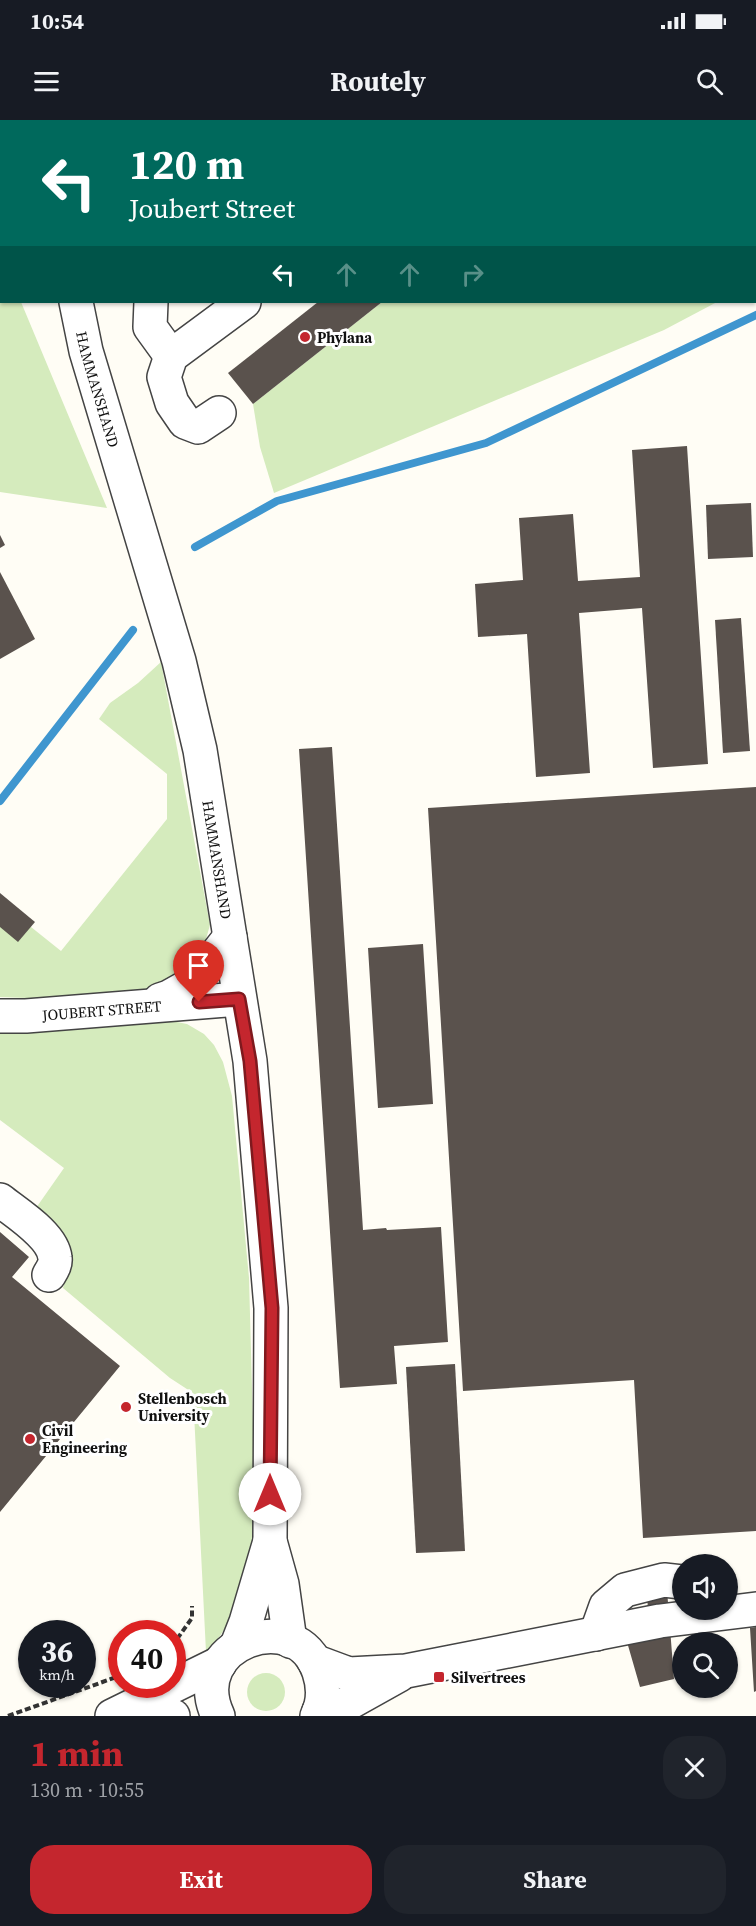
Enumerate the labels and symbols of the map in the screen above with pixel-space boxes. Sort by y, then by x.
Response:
place label: Phylana [317,327,373,348]
street label: HAMMANSHAND [72,329,125,450]
marker: Phylana [298,330,312,344]
street label: HAMMANSHAND [198,799,237,920]
pin [173,940,224,1002]
street label: JOUBERT STREET [40,995,162,1025]
place label: Stellenbosch University [138,1388,227,1426]
marker: Stellenbosch University [119,1400,133,1414]
place label: Civil Engineering [42,1420,127,1458]
marker: Civil Engineering [23,1432,37,1446]
position arrow [238,1462,302,1526]
speed limit sign: 40 [108,1620,186,1698]
place label: Silvertrees [451,1667,526,1688]
marker: Silvertrees [432,1670,446,1684]

